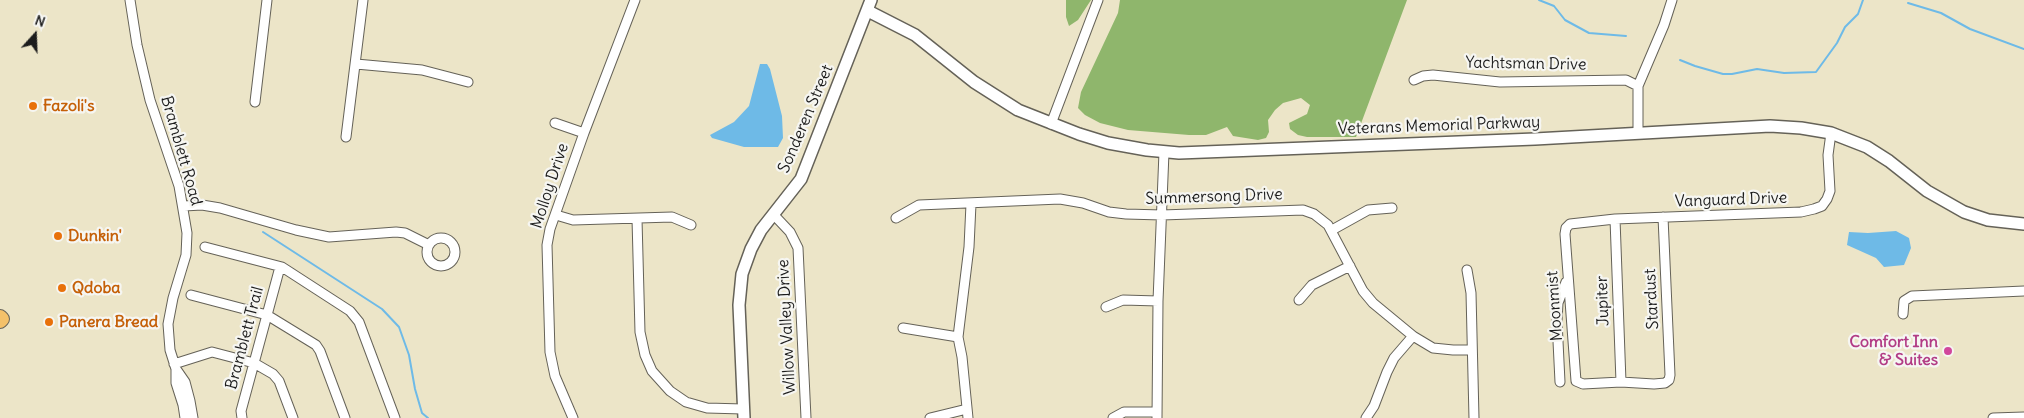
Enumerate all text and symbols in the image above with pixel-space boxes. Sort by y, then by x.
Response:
north arrow [10,10,60,60]
text: N [33,11,48,31]
street label: Yachtsman Drive [1465,53,1587,75]
street label: Sonderen Street [775,62,837,176]
street label: Bramblett Road [156,94,206,208]
place label: Fazoli's [43,96,94,116]
marker: Fazoli's [27,100,39,112]
street label: Veterans Memorial Parkway [1337,113,1541,139]
street label: Molloy Drive [527,141,573,231]
street label: Summersong Drive [1145,185,1283,209]
street label: Vanguard Drive [1674,188,1788,212]
place label: Dunkin' [68,226,122,246]
marker: Dunkin' [52,230,64,242]
street label: Willow Valley Drive [774,259,800,395]
street label: Stardust [1641,268,1663,330]
street label: Moonmist [1543,270,1567,342]
street label: Jupiter [1593,275,1613,327]
place label: Qdoba [72,278,120,298]
marker: Qdoba [56,282,68,294]
street label: Bramblett Trail [222,285,268,391]
place label: Panera Bread [59,312,158,332]
marker: Panera Bread [43,316,55,328]
place label: Comfort Inn & Suites [1850,332,1938,370]
marker: Comfort Inn & Suites [1942,345,1954,357]

